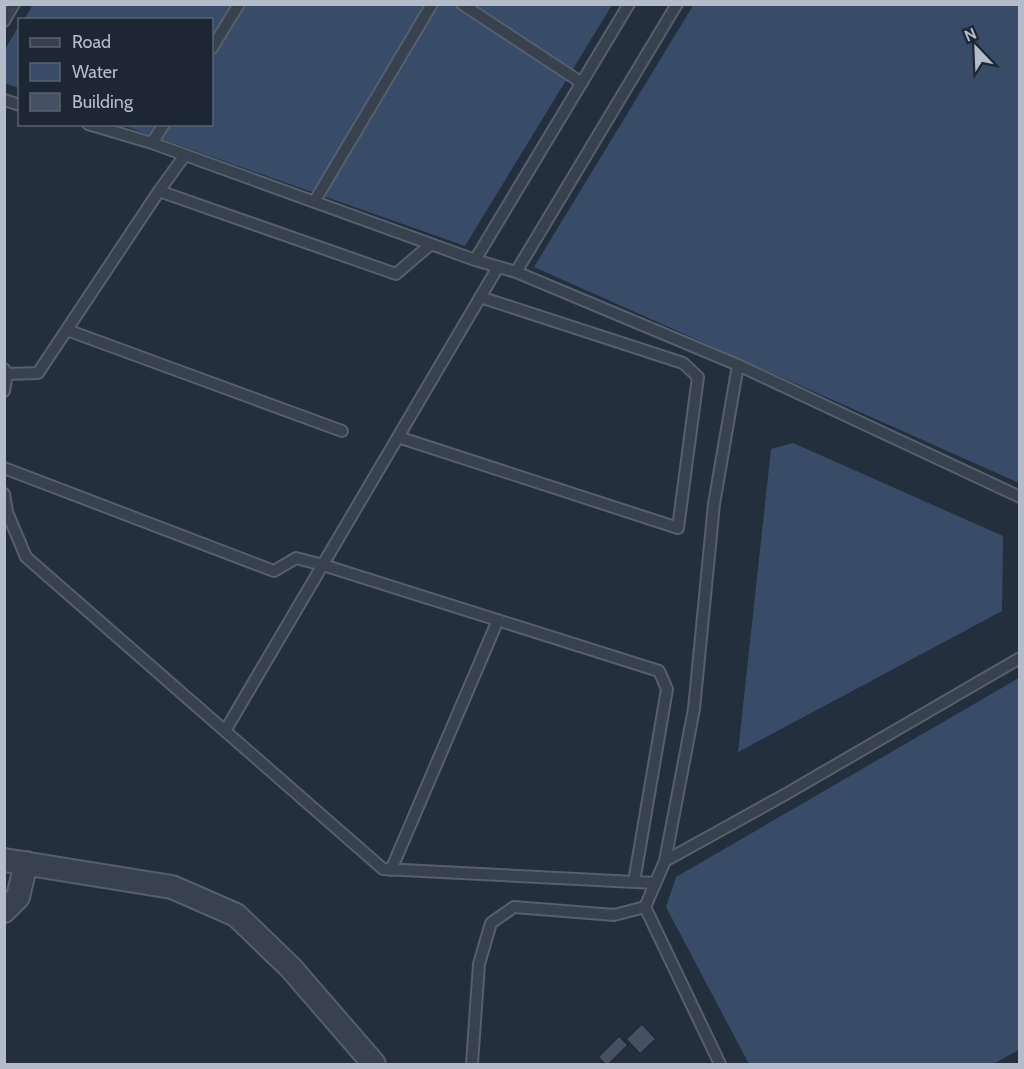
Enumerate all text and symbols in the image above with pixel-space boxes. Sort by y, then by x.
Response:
legend [18,18,213,126]
north arrow [946,18,1006,78]
text: N [961,24,979,46]
text: Road [72,31,111,53]
text: Water [72,61,118,83]
text: Building [72,91,134,113]

